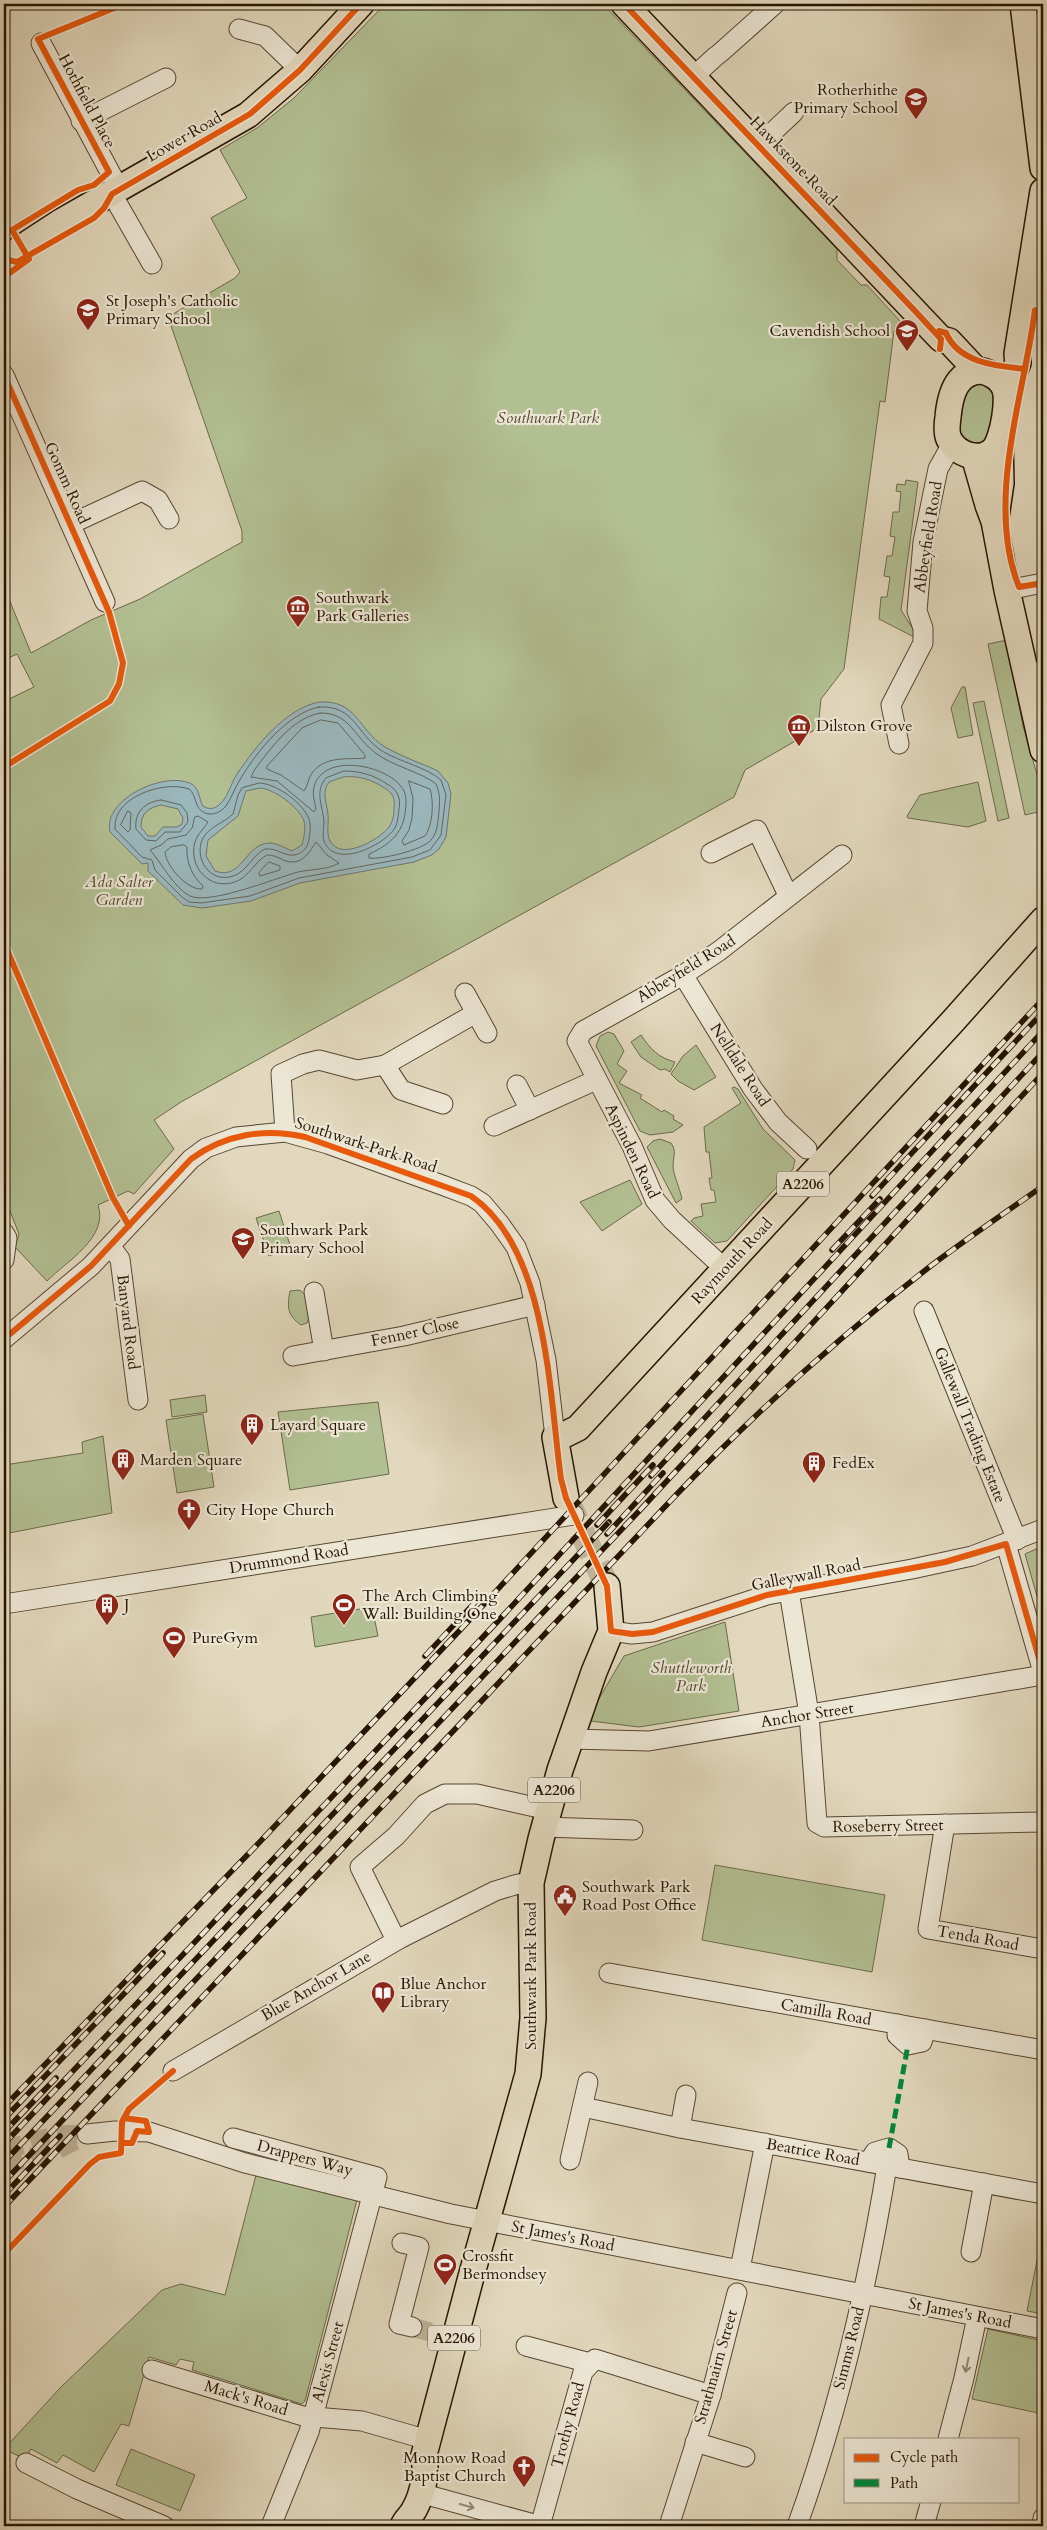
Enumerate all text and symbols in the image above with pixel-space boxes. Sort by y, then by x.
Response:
street label: Hothfield Place [53,50,121,152]
place label: Rotherhithe Primary School [794,79,898,119]
school or university icon: Rotherhithe Primary School [903,86,929,120]
street label: Lower Road [142,106,226,167]
street label: Hawkstone Road [745,111,842,211]
place label: St Joseph's Catholic Primary School [106,290,238,330]
school or university icon: St Joseph's Catholic Primary School [75,297,101,331]
school or university icon: Cavendish School [894,318,920,352]
place label: Cavendish School [769,320,890,342]
park label: Southwark Park [497,407,599,429]
street label: Gomm Road [39,438,95,528]
street label: Abbeyfield Road [908,479,948,594]
place label: Southwark Park Galleries [316,587,409,627]
museum icon: Southwark Park Galleries [285,594,311,628]
museum icon: Dilston Grove [786,713,812,747]
place label: Dilston Grove [816,715,913,737]
park label: Ada Salter Garden [84,871,154,911]
street label: Abbeyfield Road [632,930,740,1008]
street label: Nelldale Road [705,1019,775,1111]
street label: Aspinden Road [599,1100,665,1203]
street label: Southwark Park Road [292,1112,440,1178]
road number: A2206 [777,1172,829,1196]
street label: Raymouth Road [686,1213,778,1309]
place label: Southwark Park Primary School [260,1219,369,1259]
school or university icon: Southwark Park Primary School [230,1226,256,1260]
street label: Banyard Road [111,1273,145,1371]
street label: Fenner Close [369,1312,461,1352]
street label: Gallewall Trading Estate [929,1344,1011,1506]
building icon: Layard Square [239,1412,265,1446]
place label: Layard Square [270,1414,366,1436]
building icon: Marden Square [110,1447,136,1481]
place label: Marden Square [140,1449,242,1471]
building icon: FedEx [801,1450,827,1484]
place label: FedEx [832,1452,875,1474]
church icon: City Hope Church [176,1497,202,1531]
place label: City Hope Church [206,1499,335,1521]
street label: Drummond Road [228,1539,351,1579]
street label: Galleywall Road [750,1554,863,1596]
place label: The Arch Climbing Wall: Building One [361,1585,497,1625]
building icon: J [94,1592,120,1626]
sports icon: The Arch Climbing Wall: Building One [331,1592,357,1626]
place label: J [122,1594,129,1616]
sports icon: PureGym [161,1625,187,1659]
place label: PureGym [192,1627,258,1649]
park label: Shuttleworth Park [651,1657,731,1697]
street label: Anchor Street [759,1697,855,1733]
road number: A2206 [528,1778,580,1802]
street label: Roseberry Street [832,1814,944,1838]
place label: Southwark Park Road Post Office [582,1876,696,1916]
public building icon: Southwark Park Road Post Office [552,1883,578,1917]
street label: Southwark Park Road [520,1902,542,2050]
street label: Tenda Road [935,1920,1021,1956]
street label: Blue Anchor Lane [257,1946,375,2026]
place label: Blue Anchor Library [400,1973,486,2013]
library icon: Blue Anchor Library [370,1980,396,2014]
street label: Camilla Road [779,1993,874,2031]
street label: Beatrice Road [765,2133,862,2171]
street label: Drappers Way [255,2135,356,2182]
street label: St James's Road [510,2215,617,2257]
place label: Crossfit Bermondsey [462,2245,547,2285]
sports icon: Crossfit Bermondsey [432,2252,458,2286]
street label: St James's Road [907,2292,1014,2334]
street label: Simms Road [828,2304,870,2392]
street label: Strathnairn Street [689,2307,743,2427]
street label: Alexis Street [307,2319,349,2405]
road number: A2206 [428,2326,480,2350]
one-way arrow [962,2356,971,2372]
street label: Mack's Road [202,2375,291,2421]
street label: Trothy Road [546,2379,590,2470]
legend [844,2438,1020,2502]
place label: Monnow Road Baptist Church [403,2447,506,2487]
text: Cycle path [890,2447,959,2467]
church icon: Monnow Road Baptist Church [511,2454,537,2488]
text: Path [890,2473,919,2493]
one-way arrow [458,2502,474,2512]

